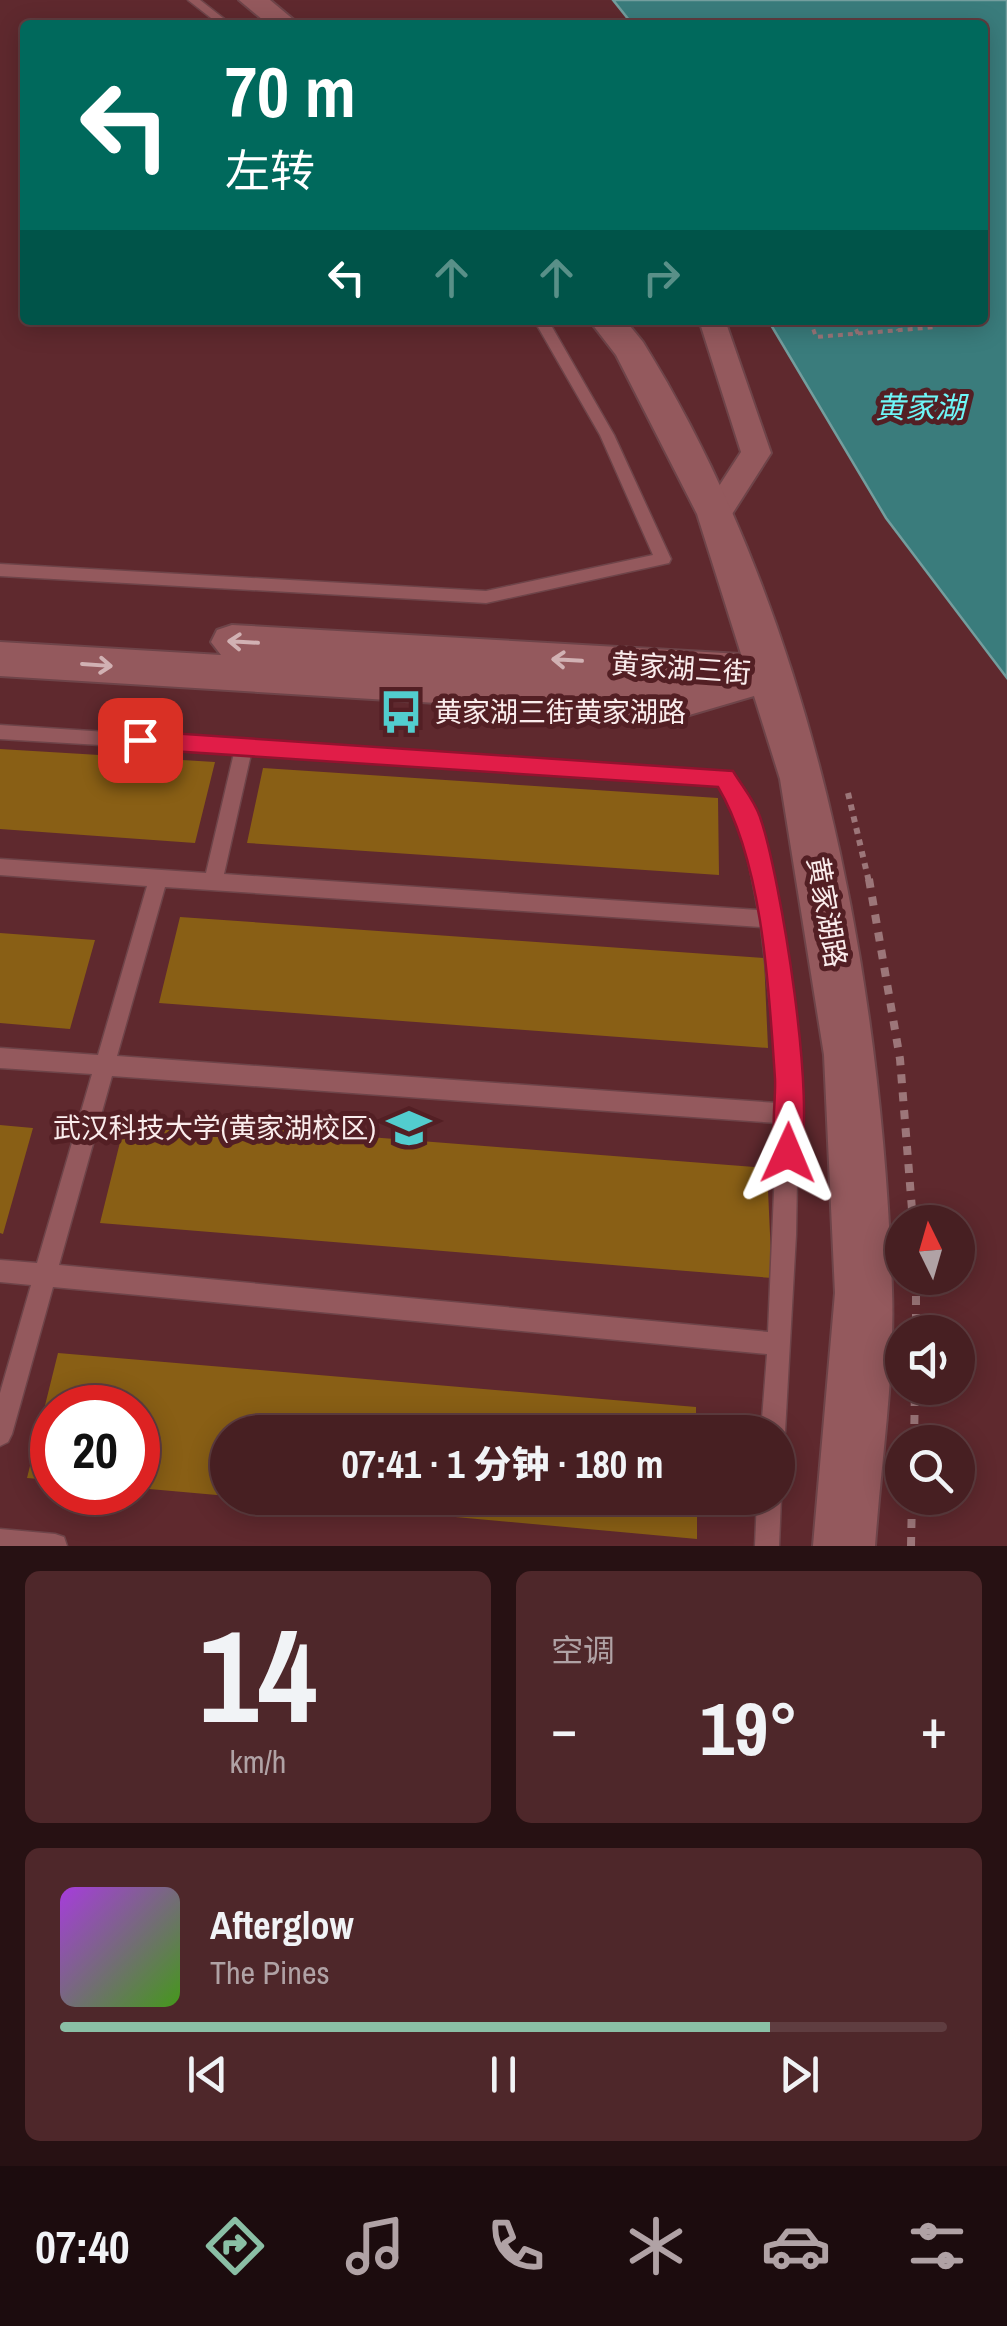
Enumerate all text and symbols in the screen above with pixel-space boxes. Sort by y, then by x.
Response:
text: 70 m [225,45,356,139]
icon: left [60,60,190,190]
text: 左转 [225,140,315,201]
icon: left [319,250,374,305]
icon: ahead [424,250,479,305]
icon: ahead [529,250,584,305]
icon: right [634,250,689,305]
water label: 黄家湖 [875,387,969,427]
one-way arrow [227,632,259,651]
street label: 黄家湖三街 [610,644,752,692]
one-way arrow [552,650,584,669]
one-way arrow [81,656,113,675]
bus stop icon: 黄家湖三街黄家湖路 [377,688,425,736]
place label: 黄家湖三街黄家湖路 [434,693,686,731]
pin [98,698,183,783]
icon: arrive [113,713,168,768]
street label: 黄家湖路 [799,854,855,970]
position arrow [736,1101,840,1205]
school or university icon: 武汉科技大学(黄家湖校区) [385,1104,433,1152]
place label: 武汉科技大学(黄家湖校区) [53,1109,376,1147]
north arrow [885,1205,975,1295]
map controls [885,1205,975,1515]
button: sound [885,1315,975,1405]
speed limit sign: 20 [30,1385,160,1515]
button: search [885,1425,975,1515]
text: 07:41 · 1 分钟 · 180 m [341,1439,664,1490]
text: 14 [199,1587,317,1763]
text: 空调 [551,1629,615,1672]
text: 19° [700,1677,798,1778]
text: − [551,1691,577,1765]
text: + [921,1691,947,1765]
text: km/h [230,1740,286,1783]
text: Afterglow [210,1900,354,1951]
text: The Pines [210,1951,330,1994]
icon: previous [180,2047,235,2102]
icon: pause [476,2047,531,2102]
icon: next [772,2047,827,2102]
icon: directions [200,2211,270,2281]
icon: music [340,2211,410,2281]
icon: phone [481,2211,551,2281]
icon: climate [621,2211,691,2281]
icon: car [761,2211,831,2281]
icon: filters [902,2211,972,2281]
text: 07:40 [35,2216,130,2277]

